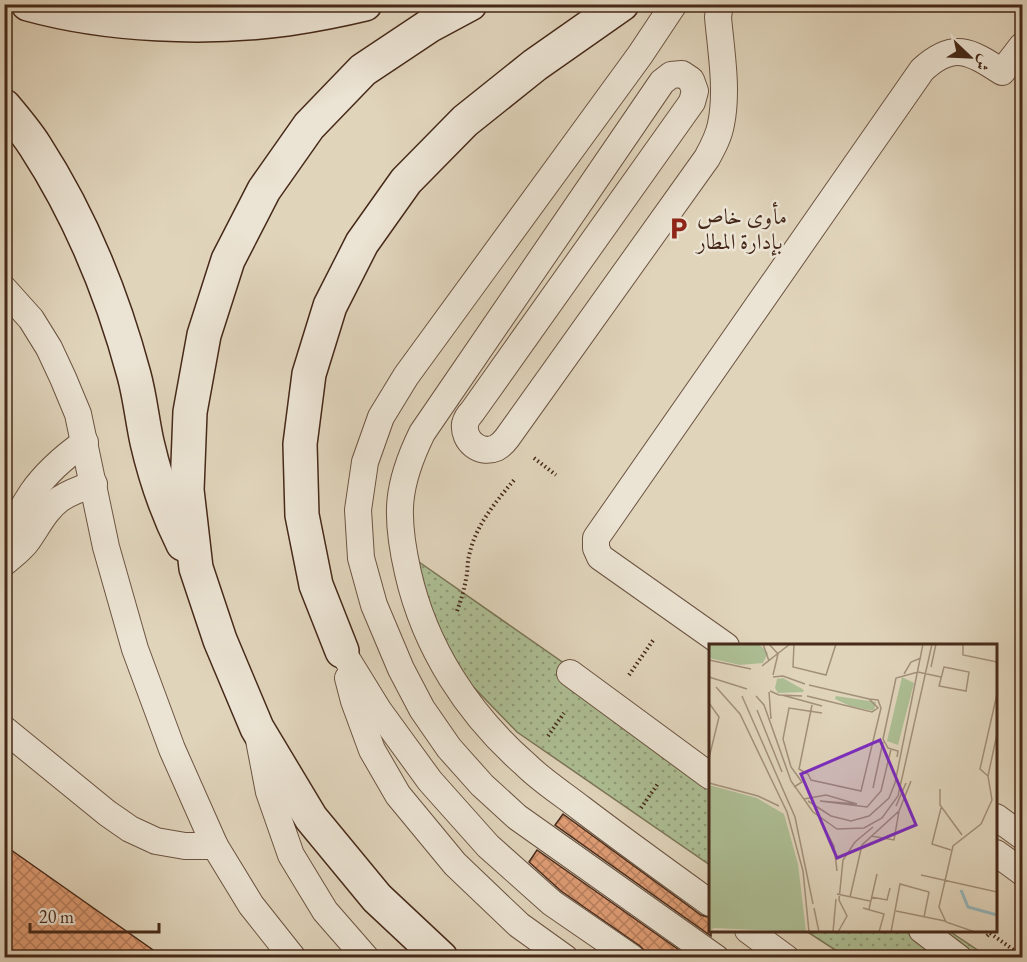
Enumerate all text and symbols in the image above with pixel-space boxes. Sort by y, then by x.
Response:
north arrow [940,27,1000,87]
text: ش [971,51,996,74]
place label: مأوى خاص بإدارة المطار [695,201,787,256]
parking icon: مأوى خاص بإدارة المطار [666,216,692,242]
inset map [709,644,997,932]
scale bar [30,896,159,934]
text: 20 m [39,905,74,928]

